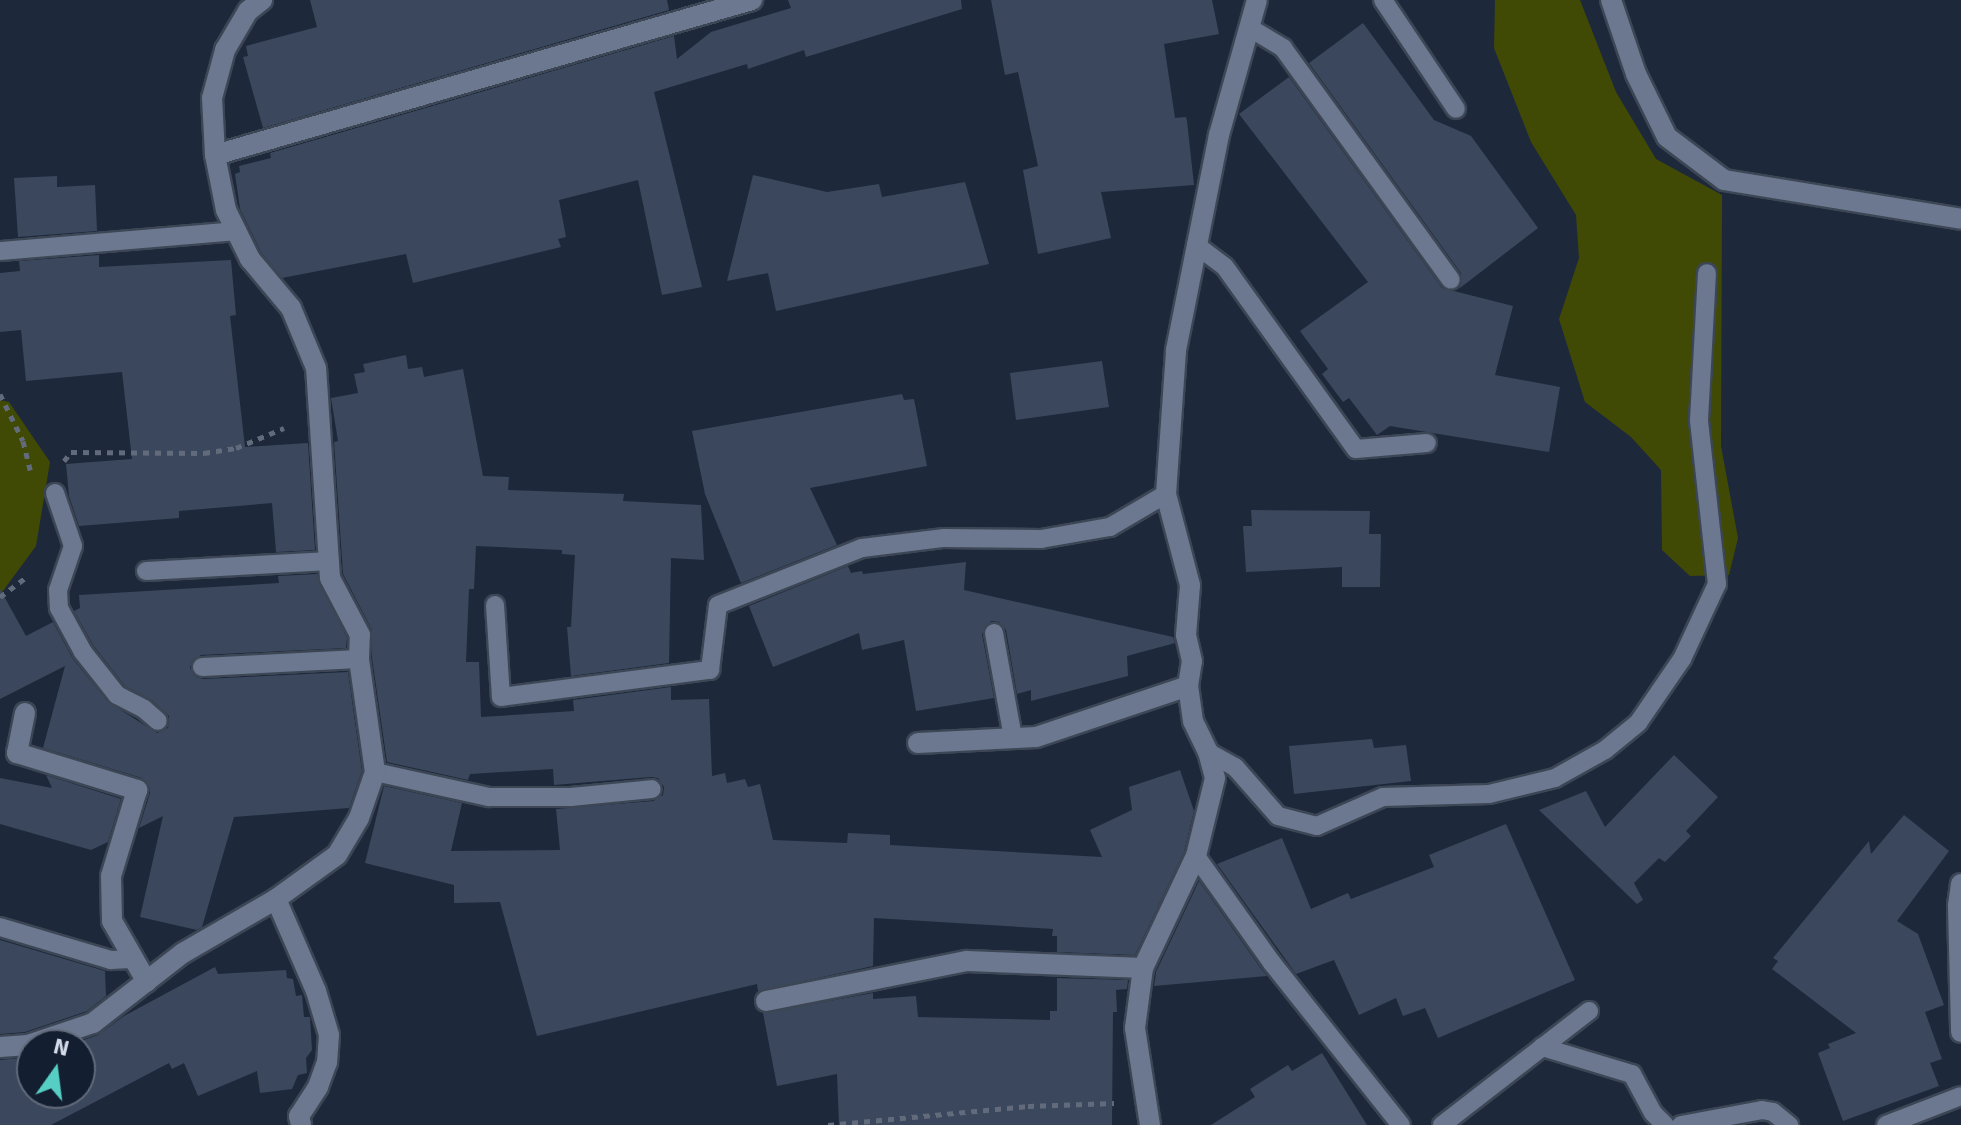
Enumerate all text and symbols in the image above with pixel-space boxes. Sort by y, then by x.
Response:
north arrow [16,1029,96,1109]
text: N [51,1032,72,1062]

